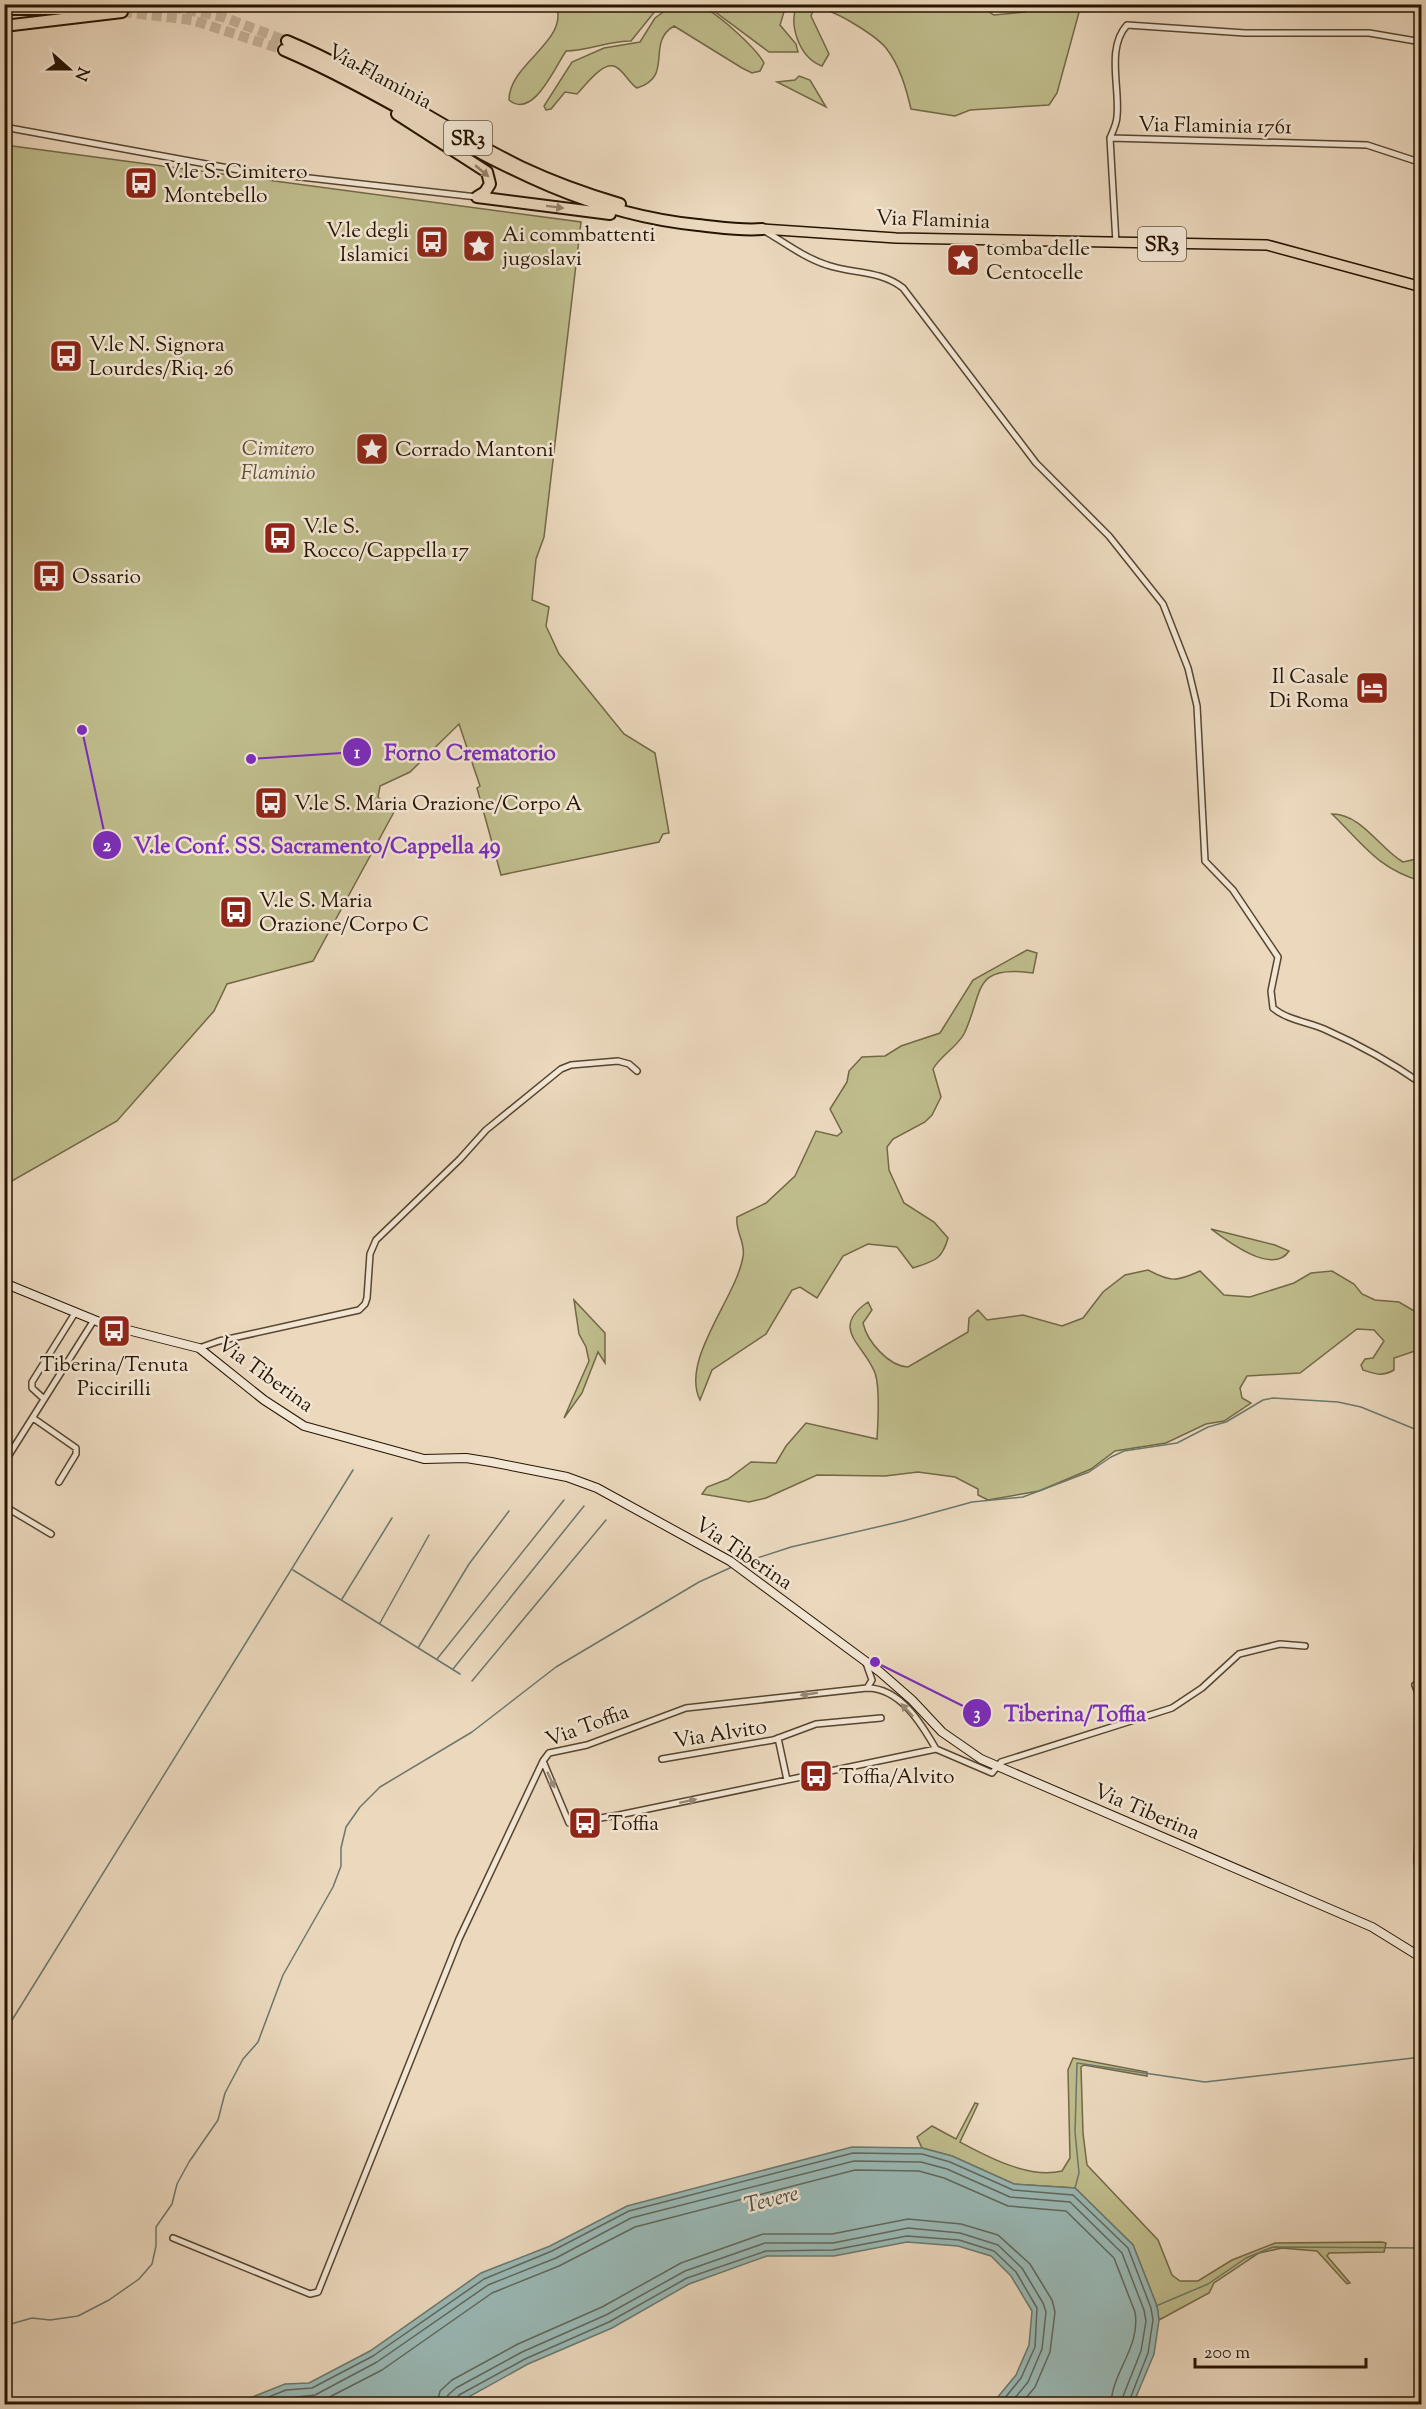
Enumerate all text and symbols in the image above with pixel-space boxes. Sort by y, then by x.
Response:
street label: Via Flaminia [322,38,437,118]
north arrow [39,39,99,99]
text: N [68,63,94,84]
street label: Via Flaminia 1761 [1138,111,1292,143]
road number: SR3 [444,121,492,155]
place label: V.le S. Cimitero Montebello [164,158,307,212]
one-way arrow [475,164,490,177]
bus stop icon: V.le S. Cimitero Montebello [123,165,159,201]
one-way arrow [546,203,565,212]
street label: Via Flaminia [875,204,991,238]
place label: V.le degli Islamici [326,217,409,271]
place label: Ai commbattenti jugoslavi [502,221,655,275]
bus stop icon: V.le degli Islamici [414,224,450,260]
road number: SR3 [1138,227,1186,261]
place icon: Ai commbattenti jugoslavi [461,228,497,264]
place label: tomba delle Centocelle [986,235,1090,289]
place icon: tomba delle Centocelle [945,242,981,278]
place label: V.le N. Signora Lourdes/Riq. 26 [89,331,234,385]
bus stop icon: V.le N. Signora Lourdes/Riq. 26 [48,338,84,374]
place icon: Corrado Mantoni [354,431,390,467]
park label: Cimitero Flaminio [241,435,315,489]
place label: Corrado Mantoni [395,436,554,466]
place label: V.le S. Rocco/Cappella 17 [303,513,470,567]
bus stop icon: V.le S. Rocco/Cappella 17 [262,520,298,556]
bus stop icon: Ossario [31,558,67,594]
place label: Ossario [72,563,141,593]
place label: Il Casale Di Roma [1269,663,1349,717]
hotel icon: Il Casale Di Roma [1354,670,1390,706]
callout: Forno Crematorio [342,732,568,772]
text: Forno Crematorio [384,739,556,771]
text: 1 [354,741,361,767]
bus stop icon: V.le S. Maria Orazione/Corpo A [253,785,289,821]
place label: V.le S. Maria Orazione/Corpo A [294,790,582,820]
callout: V.le Conf. SS. Sacramento/Cappella 49 [92,825,512,865]
text: V.le Conf. SS. Sacramento/Cappella 49 [134,832,501,864]
text: 2 [103,834,112,860]
place label: V.le S. Maria Orazione/Corpo C [259,887,429,941]
bus stop icon: V.le S. Maria Orazione/Corpo C [218,894,254,930]
bus stop icon: Tiberina/Tenuta Piccirilli [96,1313,132,1349]
street label: Via Tiberina [210,1330,319,1421]
place label: Tiberina/Tenuta Piccirilli [40,1351,189,1405]
street label: Via Tiberina [688,1511,798,1599]
one-way arrow [799,1689,818,1698]
callout: Tiberina/Toffia [962,1693,1158,1733]
street label: Via Toffia [542,1698,634,1756]
text: Tiberina/Toffia [1004,1700,1147,1732]
text: 3 [973,1702,981,1728]
one-way arrow [901,1703,915,1717]
street label: Via Alvito [672,1713,769,1757]
bus stop icon: Toffia/Alvito [798,1758,834,1794]
place label: Toffia/Alvito [839,1763,954,1793]
one-way arrow [547,1772,556,1789]
street label: Via Tiberina [1089,1777,1204,1849]
one-way arrow [679,1796,698,1805]
bus stop icon: Toffia [567,1805,603,1841]
place label: Toffia [608,1810,659,1840]
water label: Tevere [741,2179,802,2223]
scale bar [1195,2331,1366,2369]
text: 200 m [1204,2341,1250,2367]

